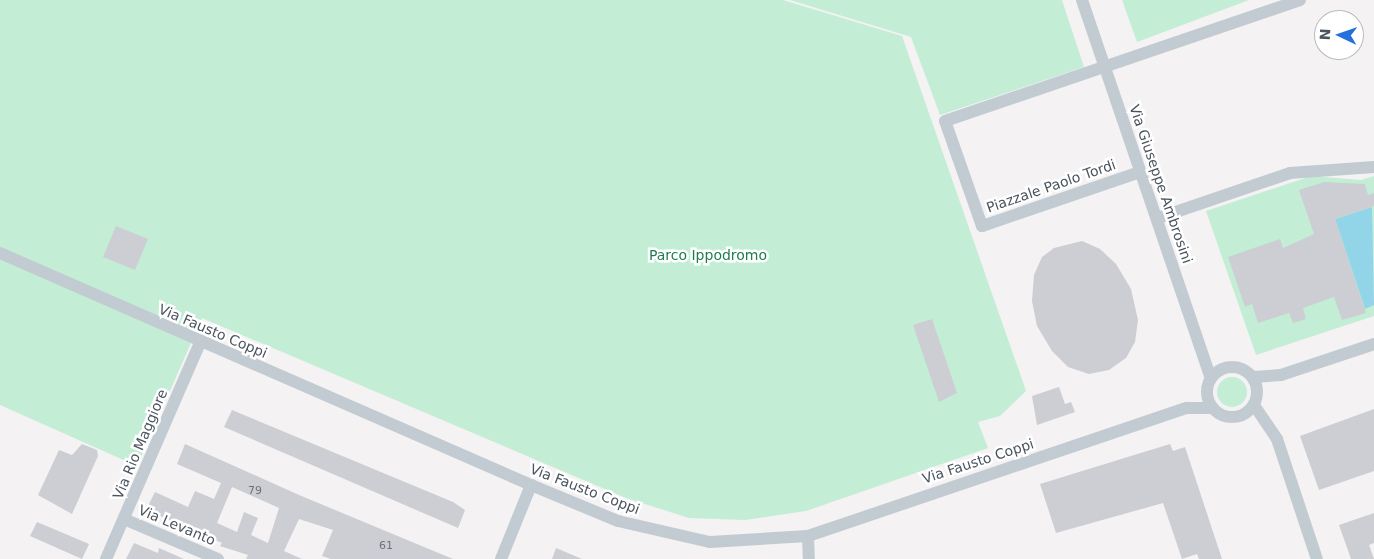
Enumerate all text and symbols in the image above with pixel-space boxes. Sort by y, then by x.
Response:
north arrow [1314,10,1364,60]
text: N [1317,28,1333,41]
street label: Via Giuseppe Ambrosini [1126,103,1196,265]
street label: Piazzale Paolo Tordi [984,156,1118,216]
park label: Parco Ippodromo [649,247,767,263]
street label: Via Fausto Coppi [156,301,270,361]
street label: Via Rio Maggiore [109,387,171,501]
street label: Via Fausto Coppi [920,435,1036,487]
street label: Via Fausto Coppi [528,460,642,518]
house number: 79 [248,484,262,498]
street label: Via Levanto [136,501,218,549]
house number: 61 [379,539,393,553]

